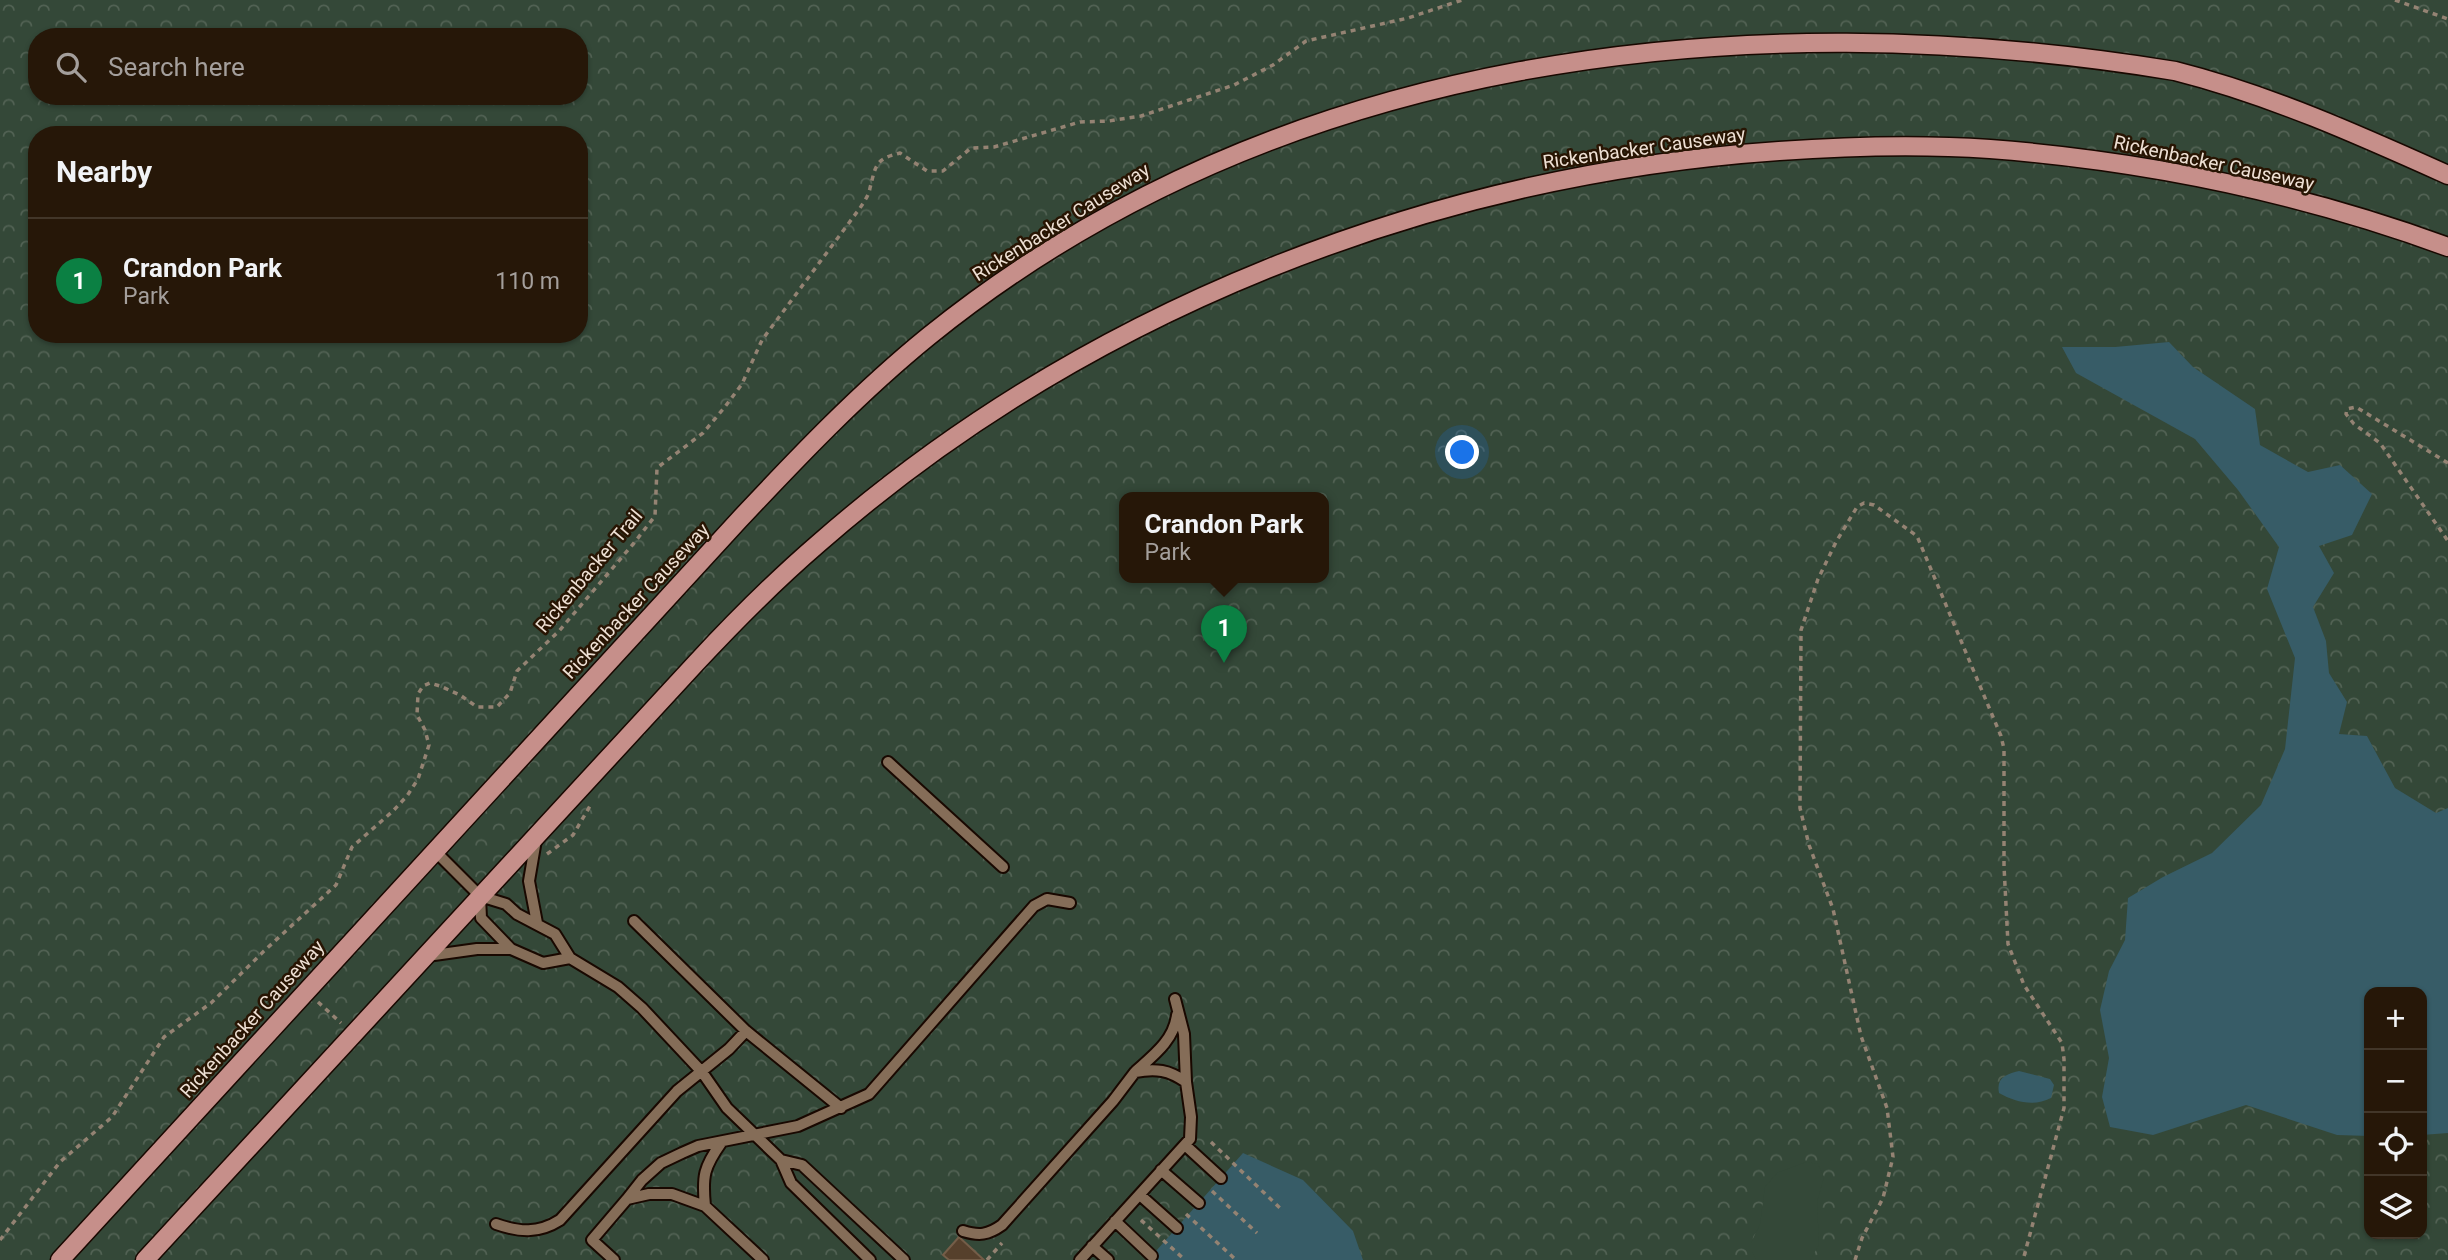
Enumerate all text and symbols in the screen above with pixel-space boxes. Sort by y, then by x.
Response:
search box [28,28,588,105]
icon: search [52,48,90,86]
text: Search here [108,52,245,82]
street label: Rickenbacker Causeway [1541,122,1747,174]
street label: Rickenbacker Causeway [2112,130,2316,196]
text: Nearby [56,154,152,189]
street label: Rickenbacker Causeway [968,158,1154,286]
text: Crandon Park [123,253,282,283]
text: 1 [72,268,86,295]
text: 110 m [495,268,560,295]
text: Park [123,283,169,310]
your location [1445,435,1479,469]
popup [1119,492,1329,583]
street label: Rickenbacker Trail [531,505,647,637]
text: Crandon Park [1145,509,1303,539]
street label: Rickenbacker Causeway [558,518,714,684]
text: Park [1145,539,1191,566]
pin: 1 [1201,605,1247,663]
street label: Rickenbacker Causeway [175,935,329,1103]
map controls [2364,987,2427,1239]
button: + [2364,987,2427,1050]
button: − [2364,1050,2427,1113]
button: locate [2364,1113,2427,1176]
button: layers [2364,1176,2427,1239]

